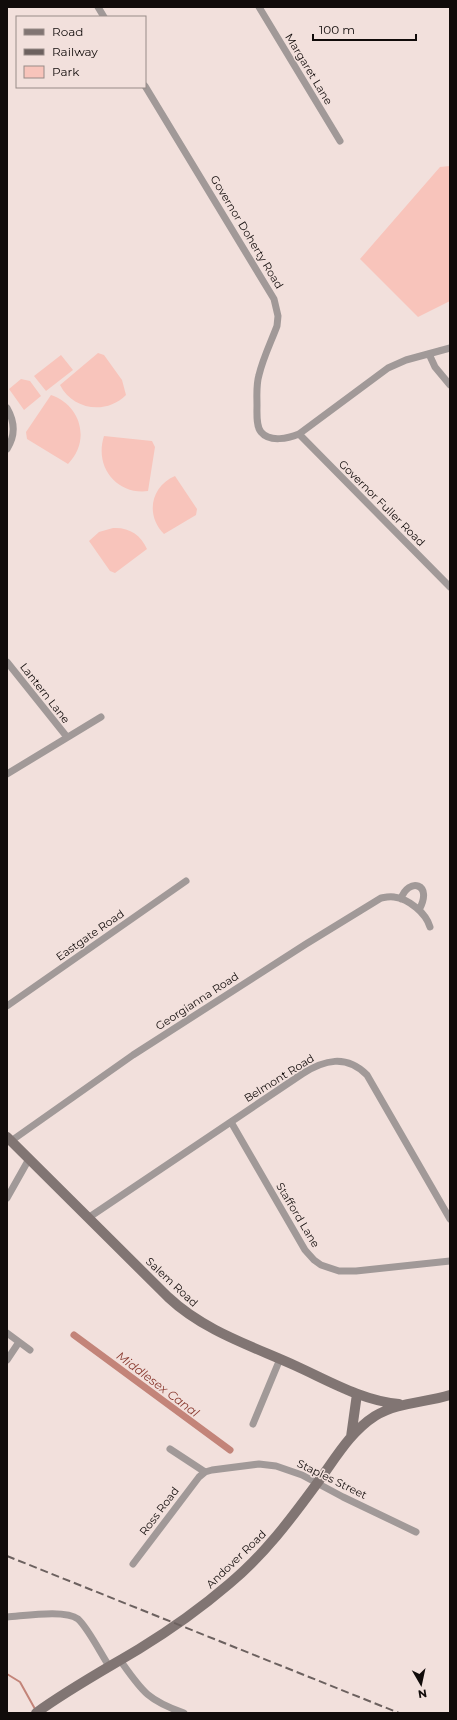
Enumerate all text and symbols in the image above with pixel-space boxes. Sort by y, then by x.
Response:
legend [16,16,146,88]
scale bar [313,16,416,42]
text: 100 m [319,22,355,37]
text: Road [52,24,83,39]
street label: Margaret Lane [282,31,336,107]
text: Railway [52,44,98,59]
text: Park [52,64,80,79]
street label: Governor Doherty Road [208,173,286,291]
street label: Governor Fuller Road [336,457,428,549]
street label: Lantern Lane [17,660,73,726]
street label: Eastgate Road [53,906,127,964]
street label: Georgianna Road [153,969,241,1033]
street label: Belmont Road [241,1051,317,1105]
street label: Stafford Lane [273,1180,323,1250]
street label: Salem Road [143,1254,201,1310]
water label: Middlesex Canal [114,1348,203,1421]
street label: Staples Street [295,1456,370,1502]
street label: Ross Road [136,1484,182,1538]
street label: Andover Road [203,1527,269,1591]
north arrow [401,1664,441,1704]
text: N [417,1686,428,1701]

